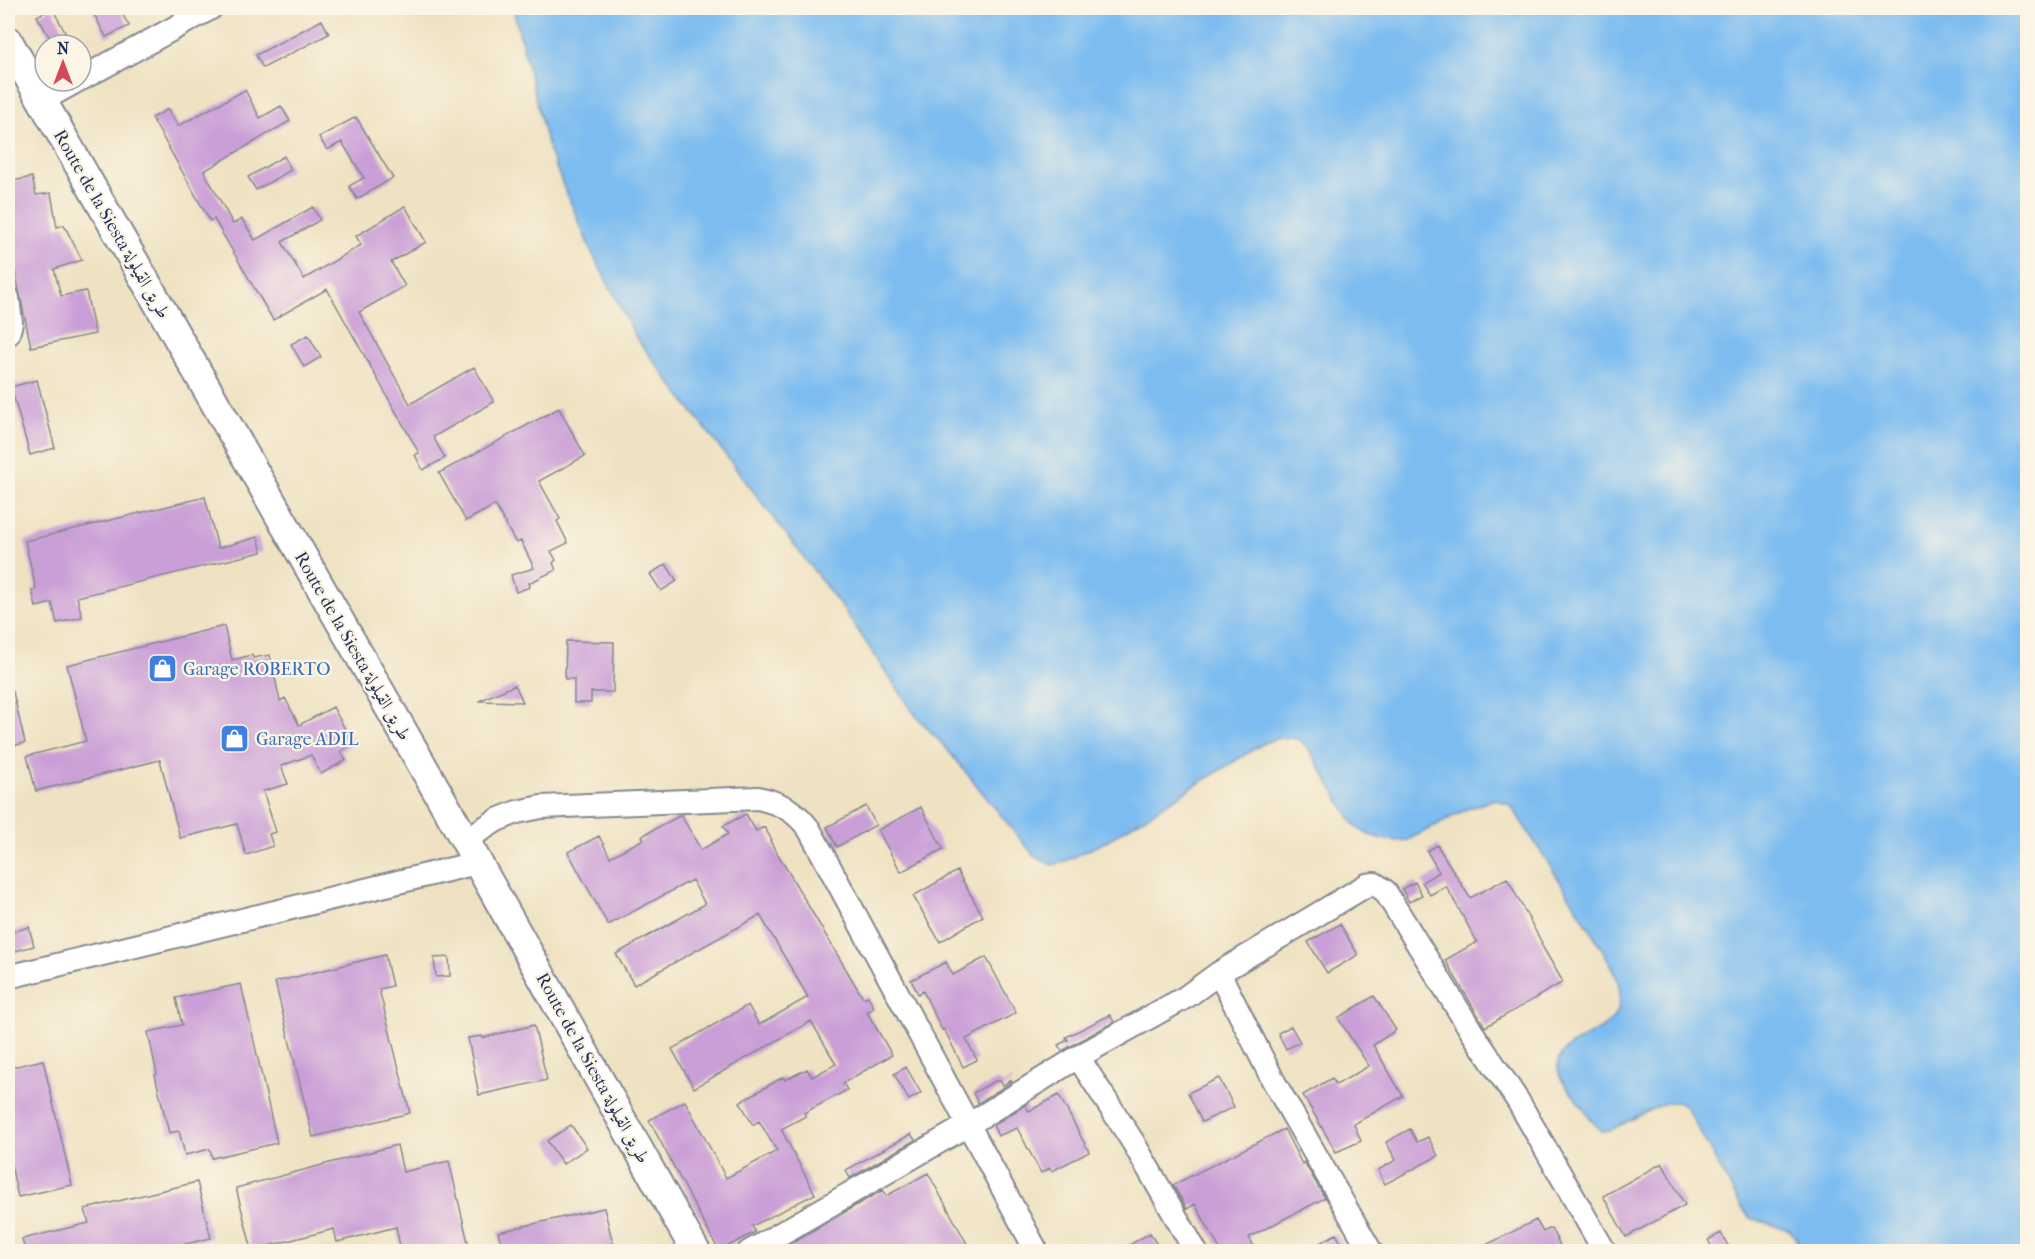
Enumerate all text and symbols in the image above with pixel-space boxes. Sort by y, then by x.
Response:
north arrow [33,33,93,93]
text: N [57,39,70,58]
street label: Route de la Siesta طريق القيلولة [48,126,174,323]
street label: Route de la Siesta طريق القيلولة [289,548,415,745]
shop icon: Garage ROBERTO [146,653,178,685]
place label: Garage ROBERTO [183,659,330,680]
shop icon: Garage ADIL [219,723,251,755]
place label: Garage ADIL [256,729,359,750]
street label: Route de la Siesta طريق القيلولة [530,969,654,1168]

